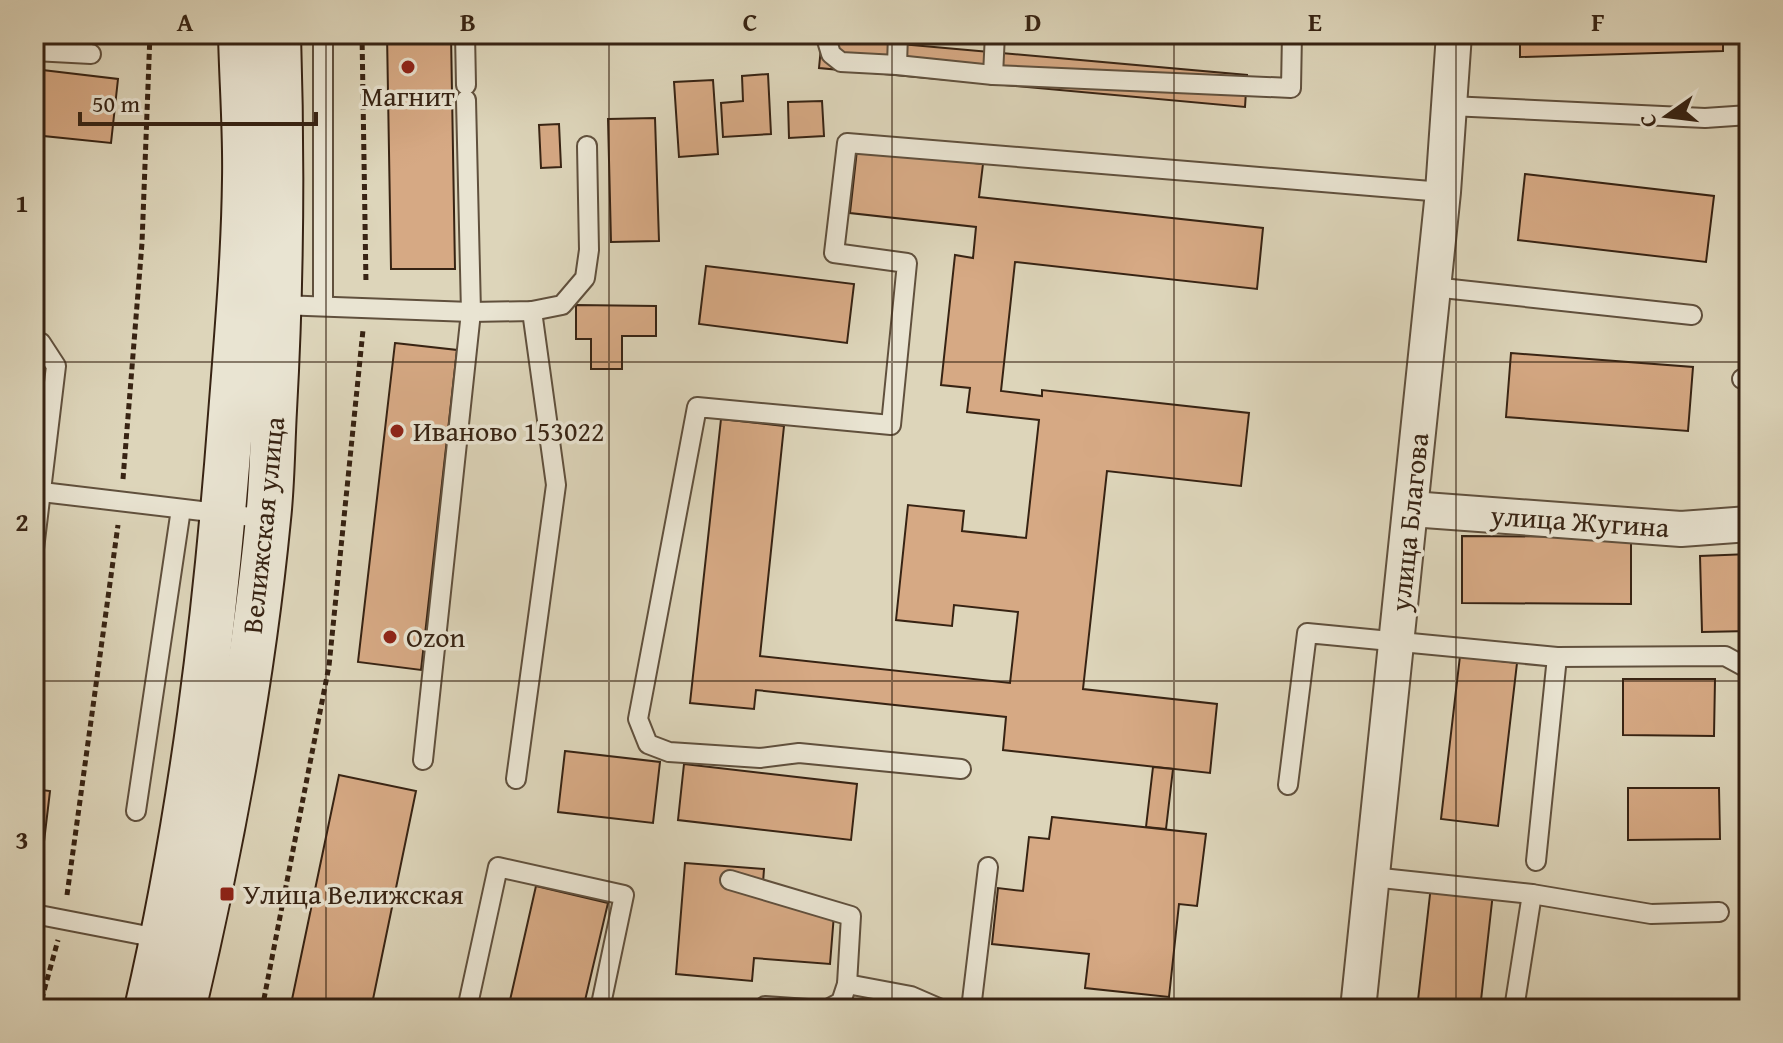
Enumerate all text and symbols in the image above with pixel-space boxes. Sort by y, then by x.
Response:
text: A [177,2,194,41]
text: B [460,2,476,41]
text: C [743,2,757,41]
text: D [1025,2,1041,41]
text: E [1308,2,1322,41]
text: F [1591,2,1605,41]
marker: Магнит [399,58,417,76]
place label: Магнит [361,75,455,116]
scale bar [80,76,316,126]
north arrow [1627,76,1707,156]
text: 50 m [92,86,140,121]
text: С [1631,111,1665,131]
text: 1 [15,183,29,222]
place label: Иваново 153022 [413,410,604,451]
street label: Велижская улица [231,414,294,635]
marker: Иваново 153022 [388,422,406,440]
street label: улица Благова [1379,430,1438,614]
street label: улица Жугина [1488,494,1671,547]
text: 2 [15,502,29,541]
place label: Ozon [406,616,466,657]
marker: Ozon [381,628,399,646]
text: 3 [15,820,29,859]
place label: Улица Велижская [243,873,464,914]
marker: Улица Велижская [218,885,236,903]

